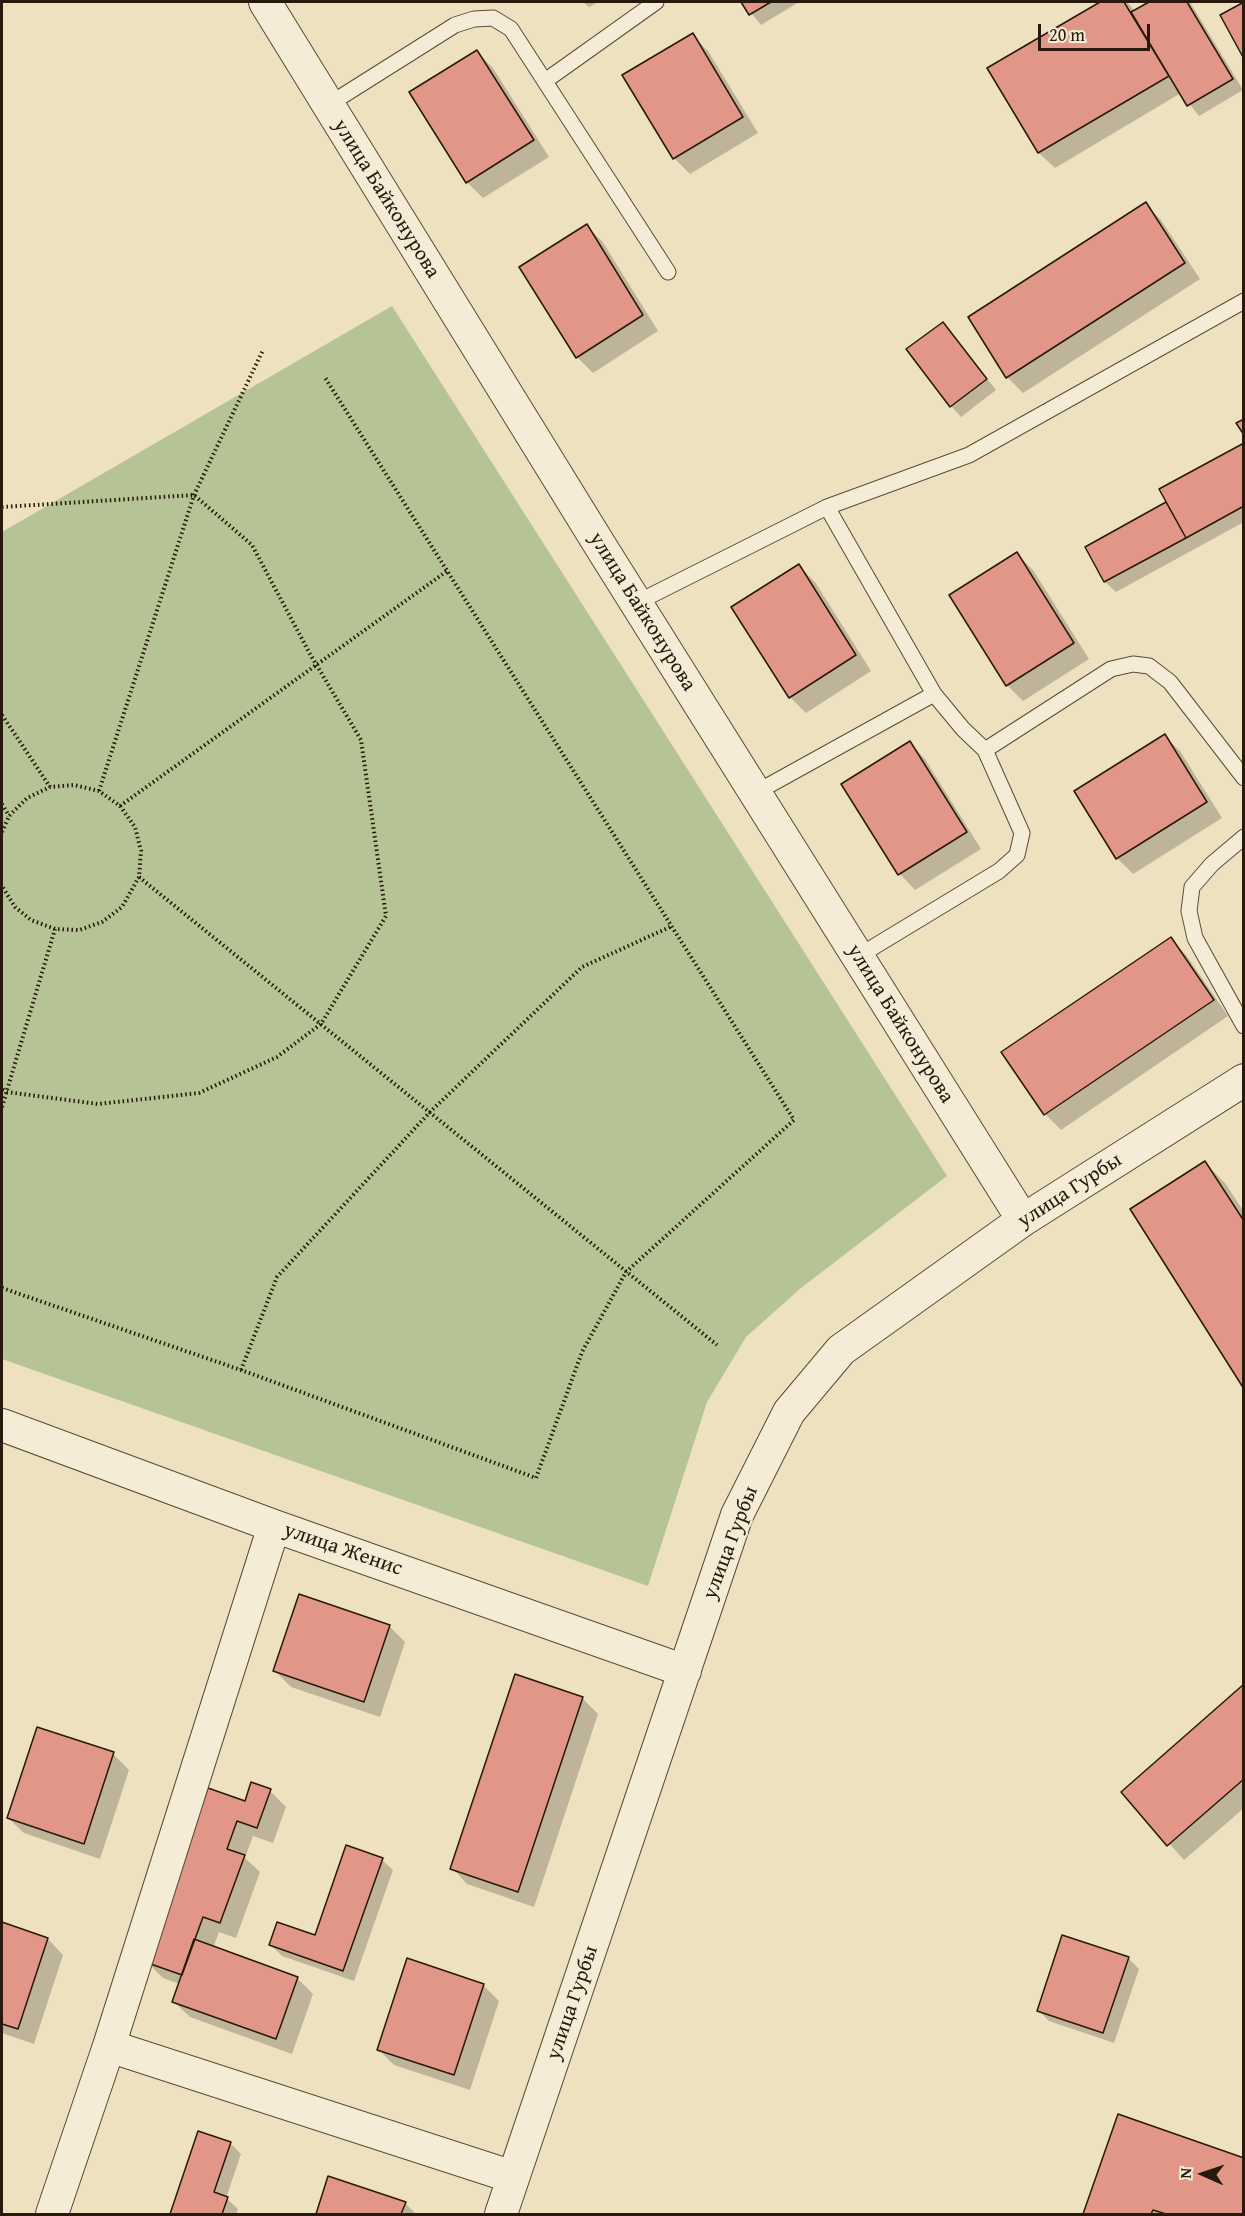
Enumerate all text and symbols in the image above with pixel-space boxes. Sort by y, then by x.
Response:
scale bar [1041,12,1154,50]
text: 20 m [1049,21,1085,48]
street label: улица Байконурова [327,115,445,283]
street label: улица Байконурова [583,528,701,696]
street label: улица Байконурова [841,940,959,1108]
street label: улица Гурбы [1013,1148,1127,1234]
street label: улица Гурбы [698,1483,764,1603]
street label: улица Женис [280,1518,406,1582]
street label: улица Гурбы [542,1943,604,2063]
north arrow [1173,2144,1233,2204]
text: N [1173,2167,1197,2179]

